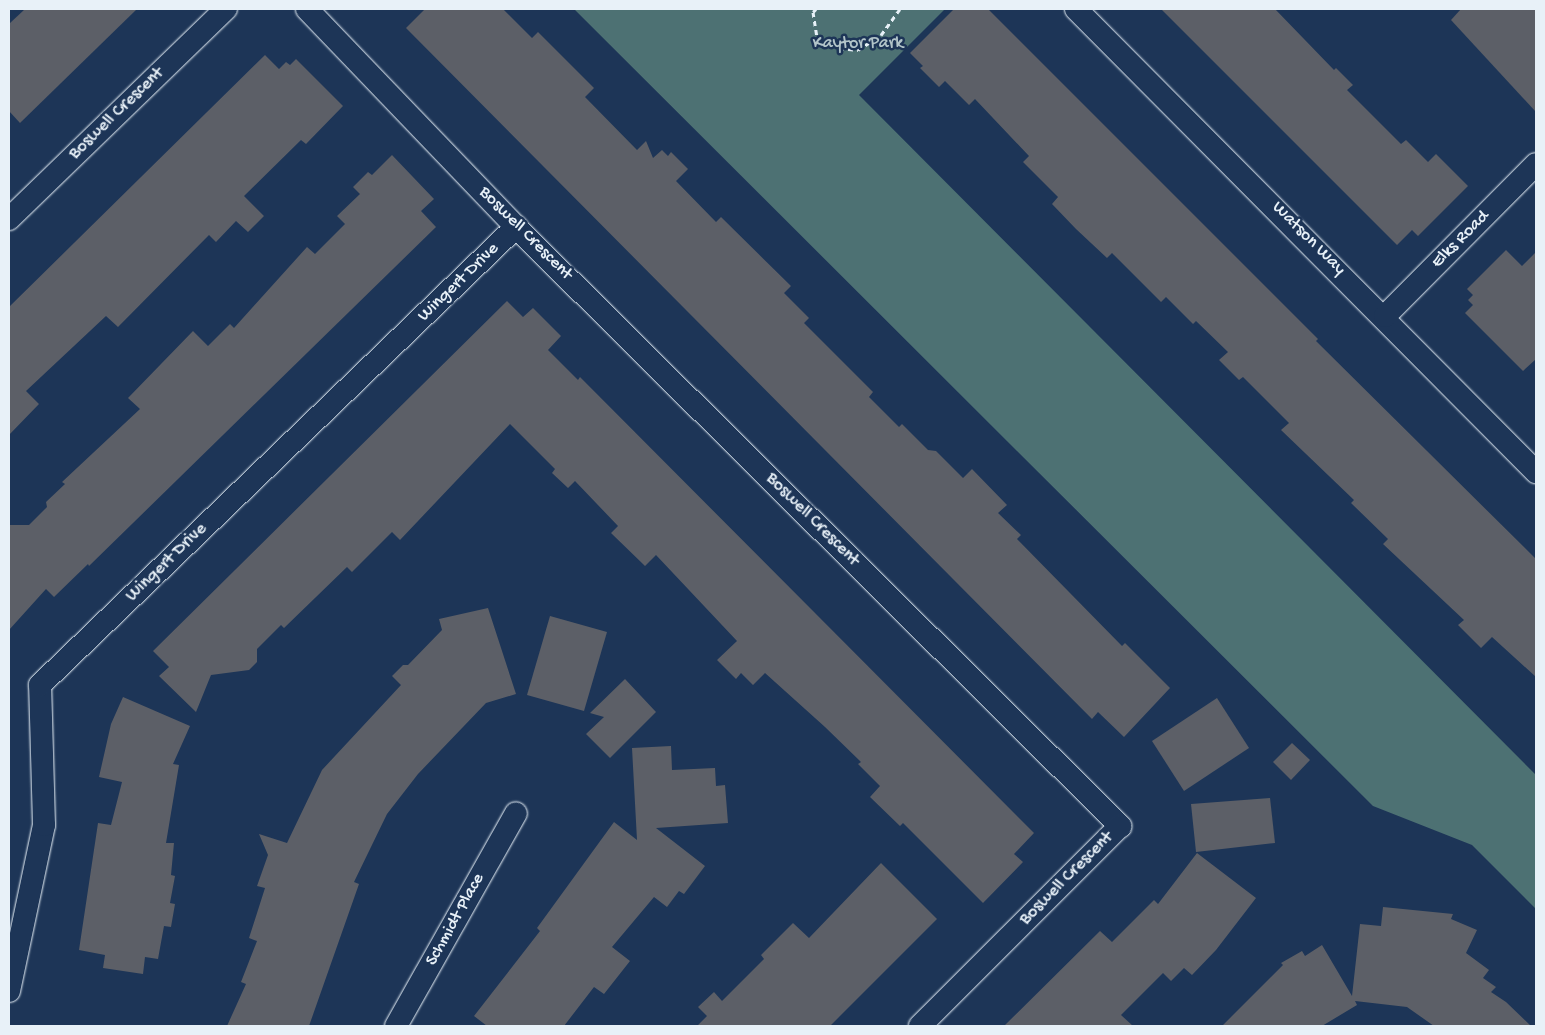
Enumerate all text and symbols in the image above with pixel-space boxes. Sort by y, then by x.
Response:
park label: Kaytor Park [813,33,903,55]
street label: Boswell Crescent [65,63,169,165]
street label: Boswell Crescent [474,183,576,285]
street label: Watson Way [1267,198,1349,280]
street label: Elks Road [1427,206,1495,274]
street label: Wingert Drive [414,239,504,327]
street label: Boswell Crescent [761,469,863,571]
street label: Wingert Drive [122,519,212,607]
street label: Boswell Crescent [1016,828,1118,930]
street label: Schmidt Place [422,870,490,970]

